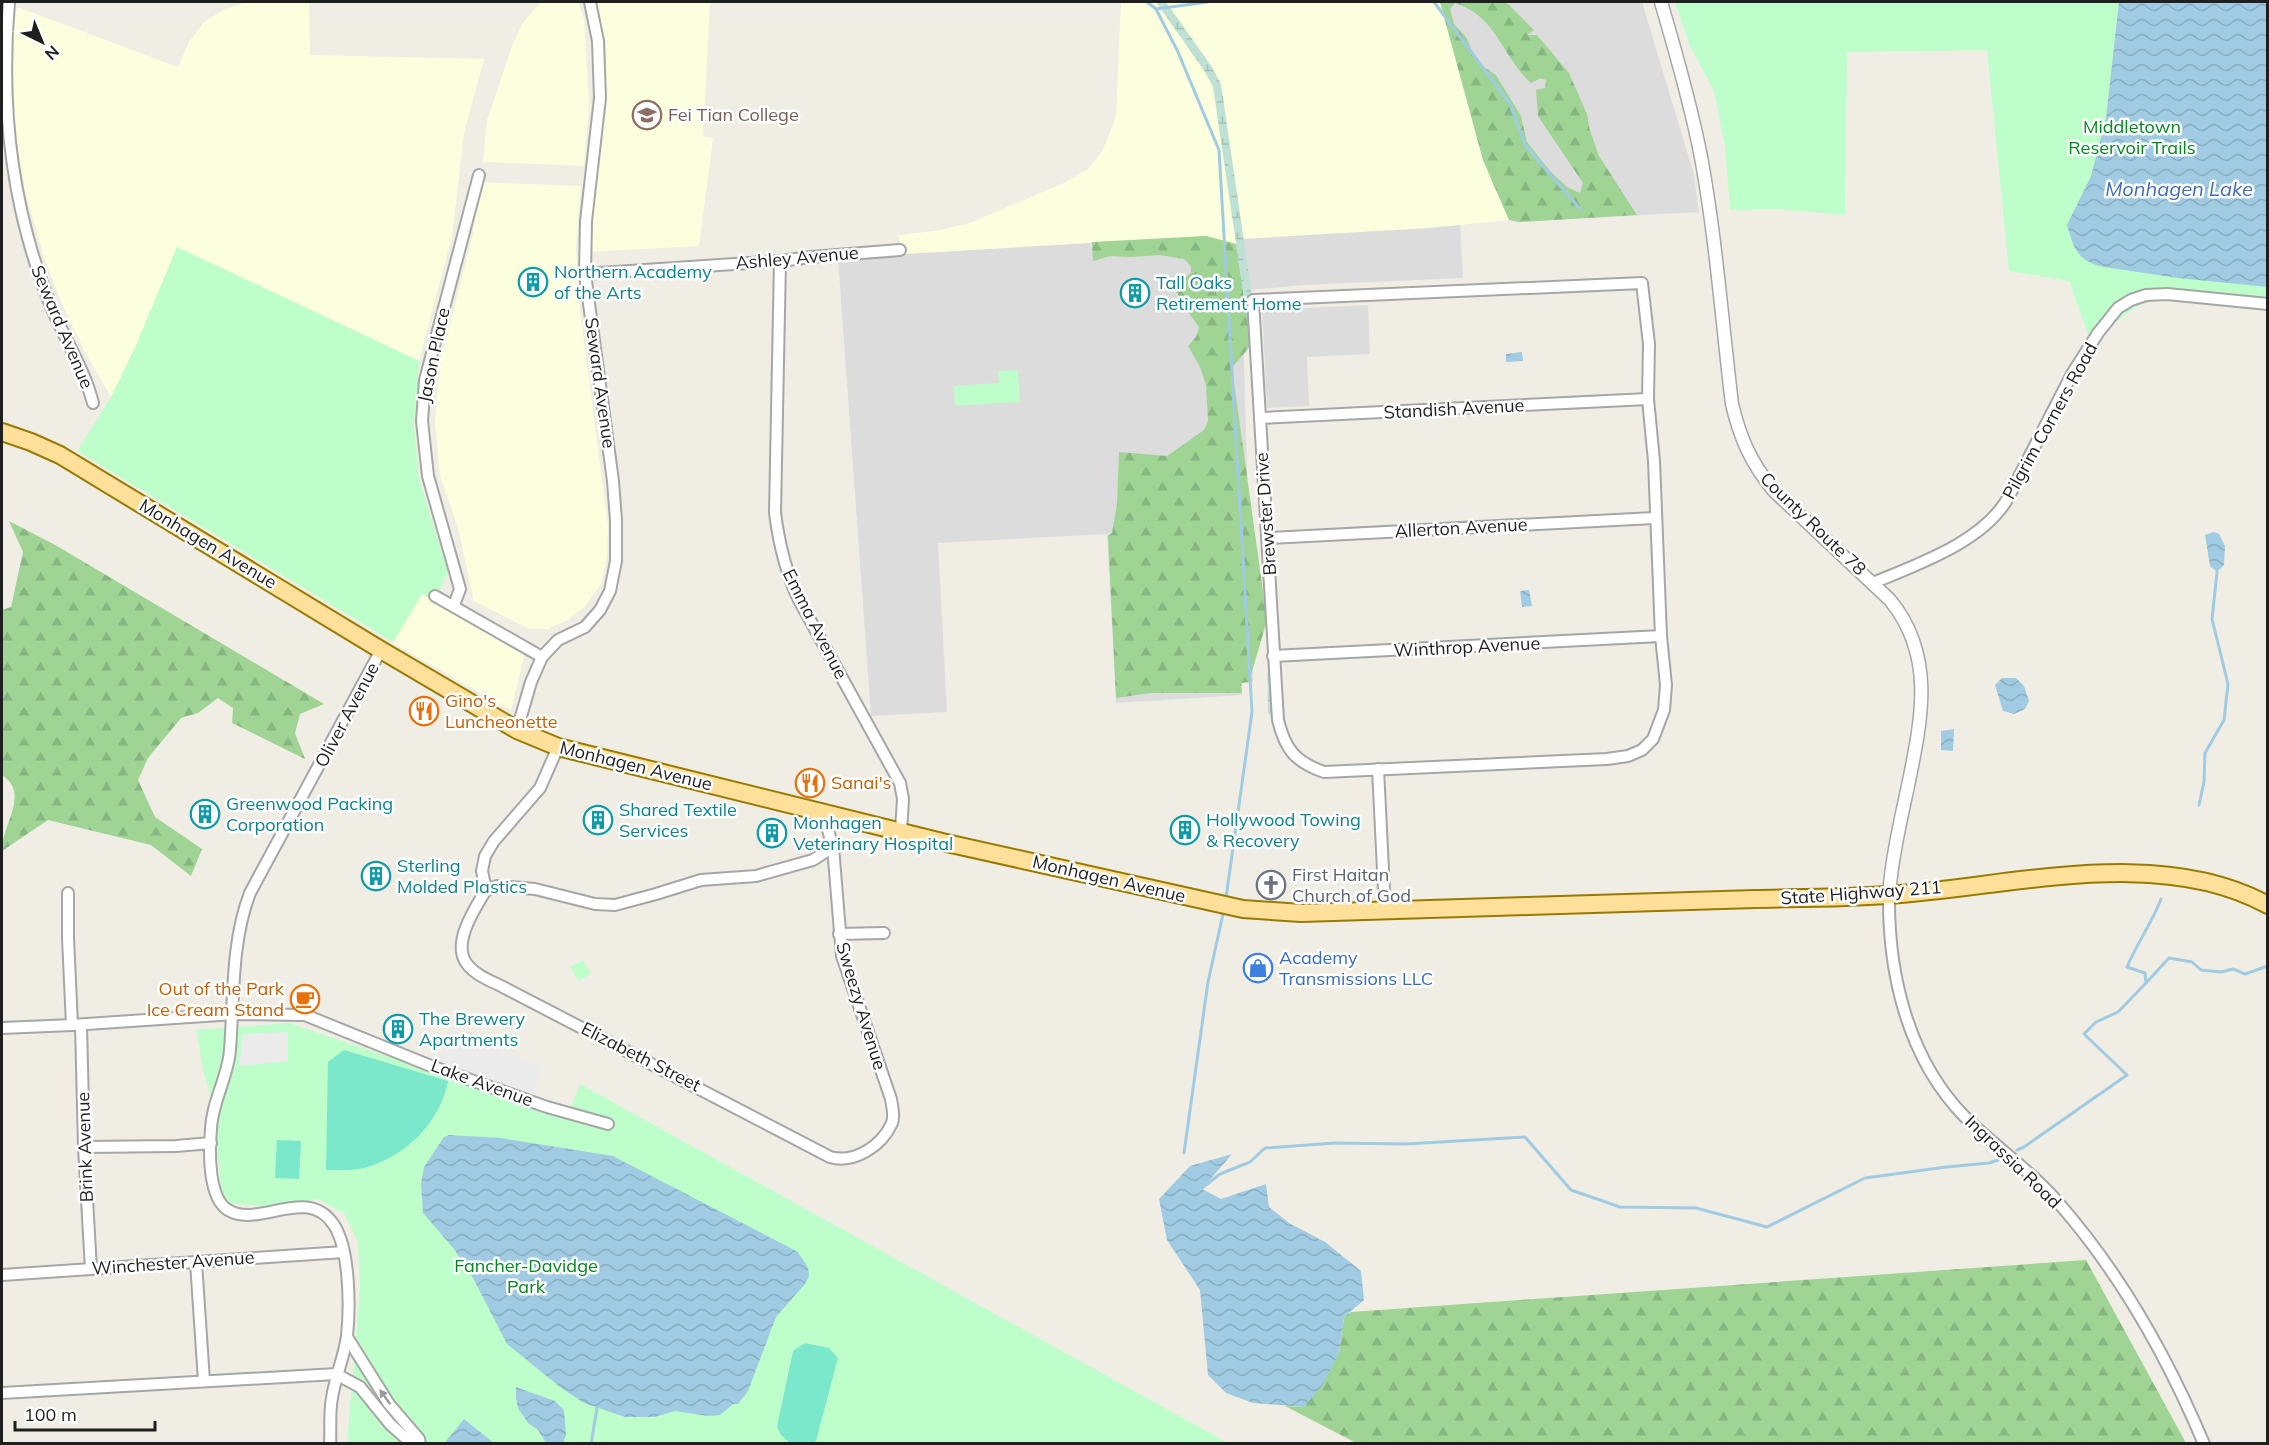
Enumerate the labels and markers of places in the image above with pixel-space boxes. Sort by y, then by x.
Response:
school or university icon: Fei Tian College [631,99,663,131]
place label: Fei Tian College [668,103,799,126]
place label: Northern Academy of the Arts [554,260,712,304]
building icon: Northern Academy of the Arts [517,266,549,298]
place label: Tall Oaks Retirement Home [1156,271,1302,315]
building icon: Tall Oaks Retirement Home [1119,277,1151,309]
place label: Gino's Luncheonette [445,689,558,733]
restaurant icon: Gino's Luncheonette [408,695,440,727]
restaurant icon: Sanai's [794,767,826,799]
place label: Sanai's [831,771,892,794]
place label: Greenwood Packing Corporation [226,792,393,836]
building icon: Greenwood Packing Corporation [189,798,221,830]
place label: Shared Textile Services [619,798,737,842]
building icon: Shared Textile Services [582,804,614,836]
place label: Hollywood Towing & Recovery [1206,808,1361,852]
place label: Monhagen Veterinary Hospital [793,811,953,855]
building icon: Hollywood Towing & Recovery [1169,814,1201,846]
building icon: Monhagen Veterinary Hospital [756,817,788,849]
place label: Sterling Molded Plastics [397,854,527,898]
building icon: Sterling Molded Plastics [360,860,392,892]
place label: First Haitan Church of God [1292,863,1411,907]
church icon: First Haitan Church of God [1255,869,1287,901]
place label: Academy Transmissions LLC [1279,946,1433,990]
shop icon: Academy Transmissions LLC [1242,952,1274,984]
place label: Out of the Park Ice Cream Stand [147,977,285,1021]
cafe icon: Out of the Park Ice Cream Stand [289,983,321,1015]
place label: The Brewery Apartments [419,1007,526,1051]
building icon: The Brewery Apartments [382,1013,414,1045]

